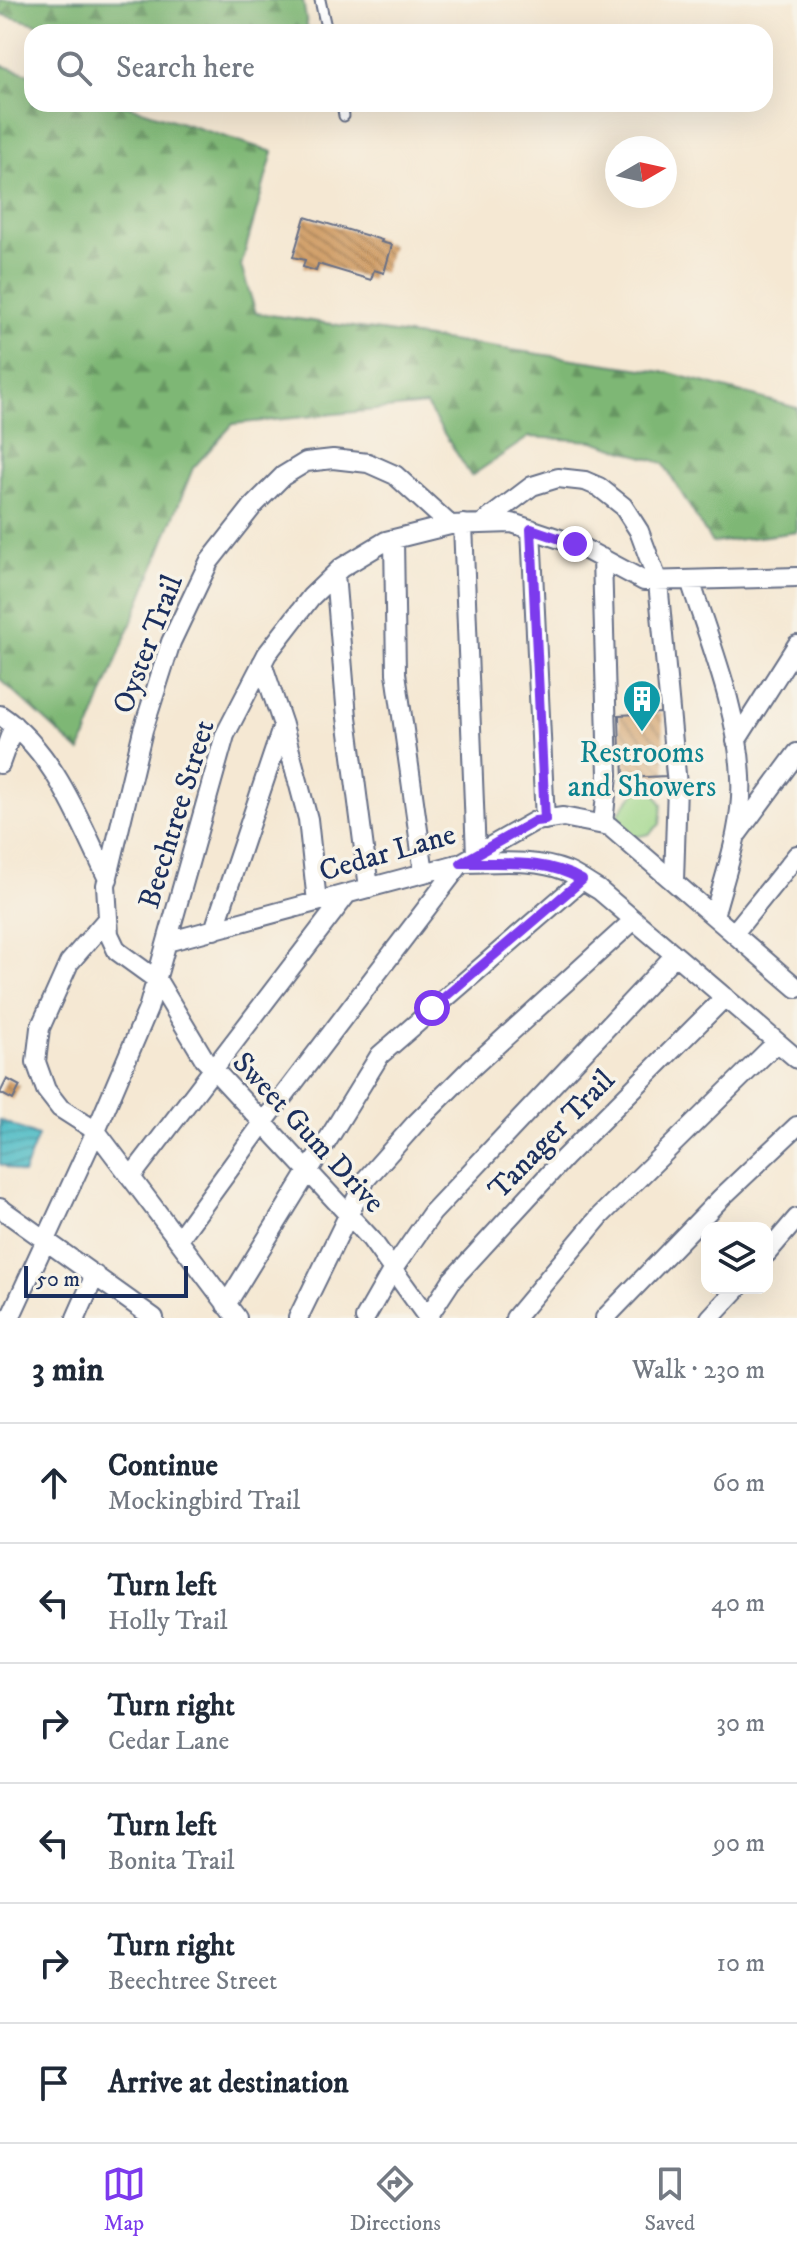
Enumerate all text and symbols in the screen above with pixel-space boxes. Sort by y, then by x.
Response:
search box [24,24,773,112]
icon: search [52,46,96,90]
text: Search here [116,50,255,87]
north arrow [605,136,677,208]
route end [557,526,593,562]
street label: Oyster Trail [105,570,192,719]
building icon: Restrooms and Showers [621,678,663,733]
street label: Beechtree Street [131,716,224,913]
place label: Restrooms and Showers [568,735,716,806]
street label: Cedar Lane [315,816,460,891]
route start [414,990,450,1026]
street label: Sweet Gum Drive [224,1045,392,1221]
street label: Tanager Trail [481,1062,623,1208]
map controls [701,1222,773,1294]
button: layers [701,1222,773,1294]
scale bar [24,1262,188,1298]
text: 50 m [36,1266,80,1293]
text: 3 min [32,1349,104,1391]
text: Walk · 230 m [632,1354,765,1387]
text: Continue [108,1448,218,1485]
icon: ahead [32,1461,76,1505]
text: 60 m [712,1467,765,1500]
text: Mockingbird Trail [108,1485,300,1518]
text: Turn left [108,1568,217,1605]
icon: left [32,1581,76,1625]
text: 40 m [711,1587,765,1620]
text: Holly Trail [108,1605,227,1638]
text: Turn right [108,1688,235,1725]
icon: right [32,1701,76,1745]
text: 30 m [716,1707,765,1740]
text: Cedar Lane [108,1725,229,1758]
text: Turn left [108,1808,217,1845]
icon: left [32,1821,76,1865]
text: 90 m [713,1827,765,1860]
text: Bonita Trail [108,1845,234,1878]
text: Turn right [108,1928,235,1965]
icon: right [32,1941,76,1985]
text: 10 m [716,1947,765,1980]
text: Beechtree Street [108,1965,277,1998]
icon: arrive [32,2061,76,2105]
text: Arrive at destination [108,2065,349,2102]
tab: Map [102,2162,146,2237]
tab: Directions [350,2162,441,2237]
tab: Saved [645,2162,695,2237]

